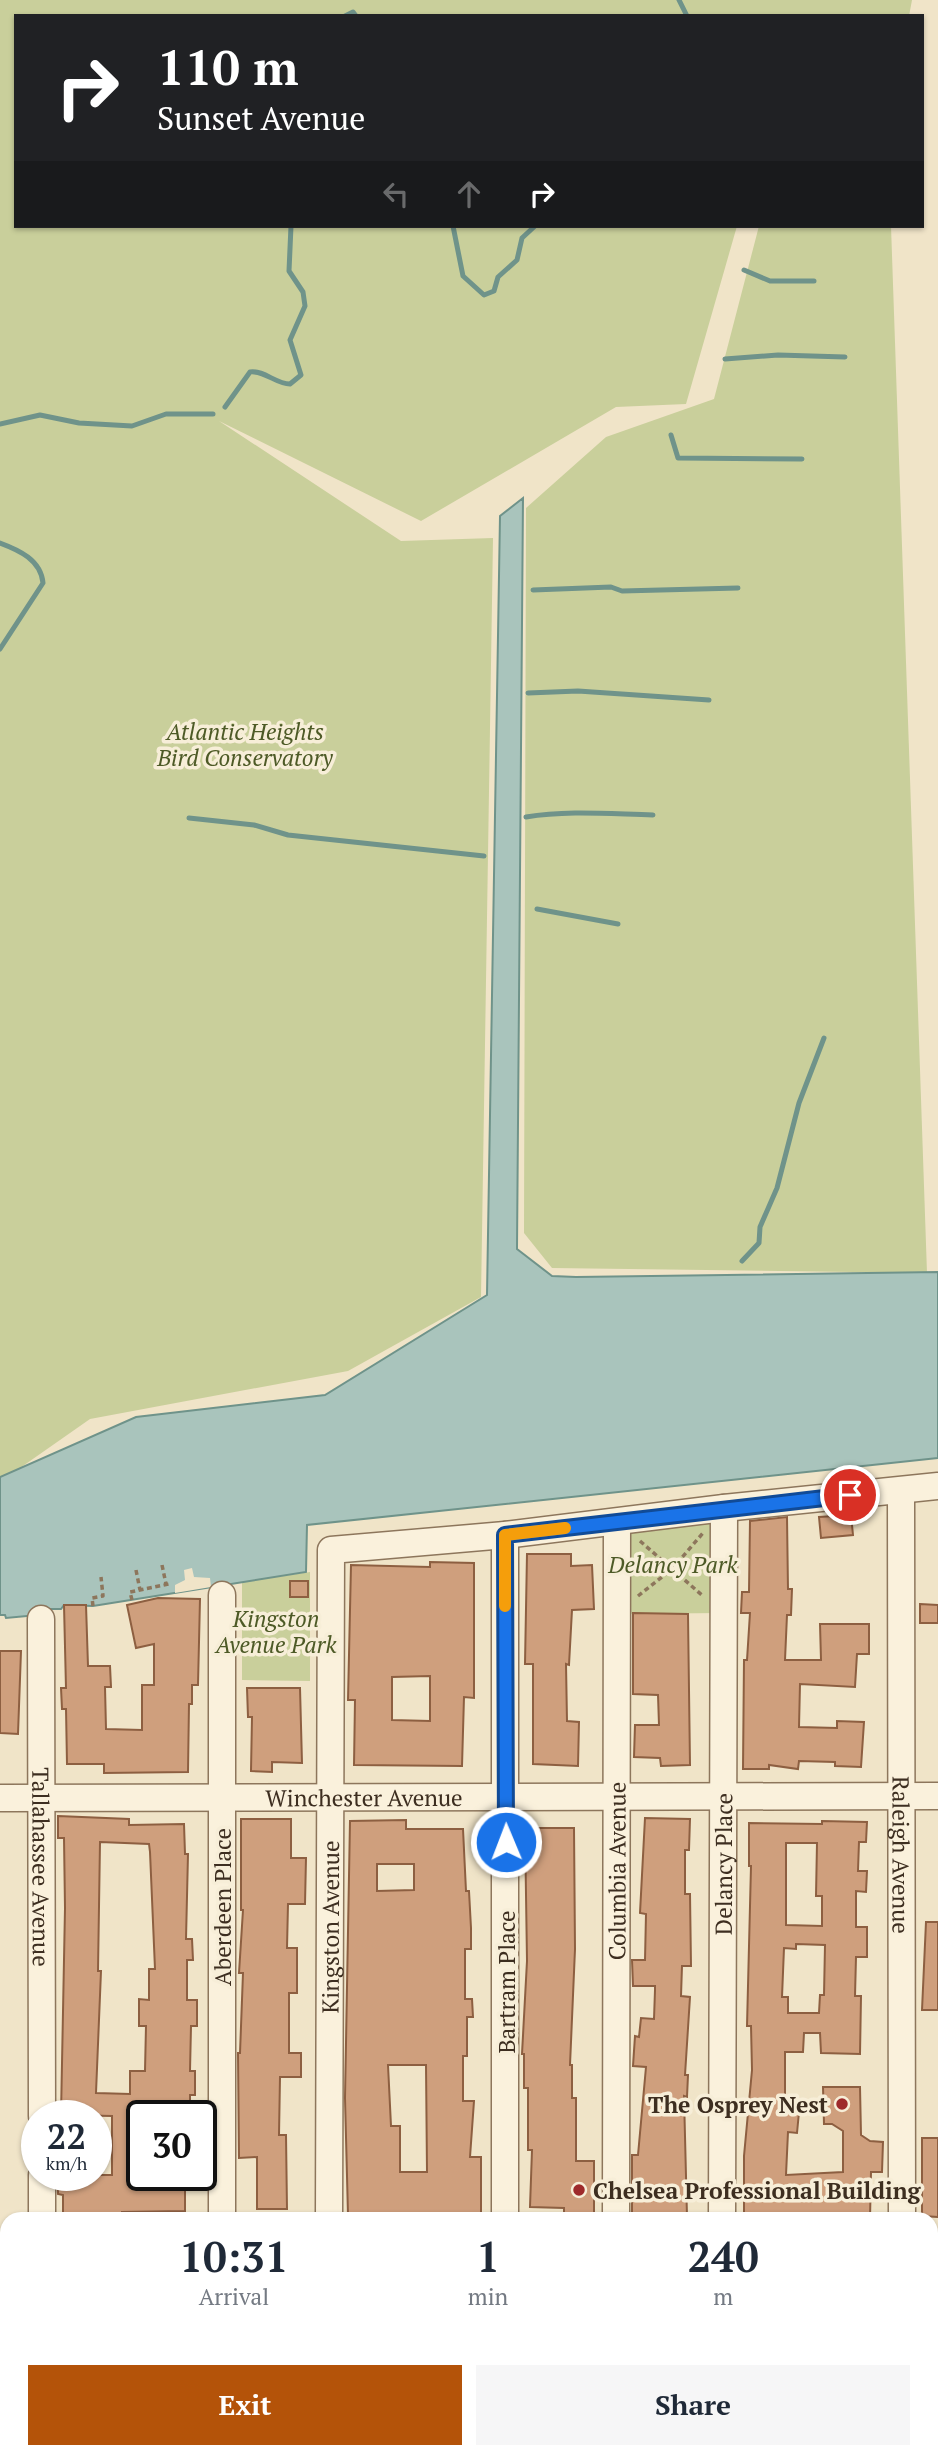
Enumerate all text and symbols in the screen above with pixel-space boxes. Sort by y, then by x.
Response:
text: 110 m [157,34,299,99]
icon: right [42,42,133,133]
text: Sunset Avenue [157,97,365,139]
icon: left [377,175,415,213]
icon: ahead [450,175,488,213]
icon: right [523,175,561,213]
park label: Atlantic Heights Bird Conservatory [156,716,333,773]
pin [820,1465,880,1525]
icon: arrive [831,1476,869,1514]
park label: Delancy Park [607,1549,739,1580]
park label: Kingston Avenue Park [214,1603,337,1660]
street label: Tallahassee Avenue [26,1767,57,1967]
street label: Raleigh Avenue [886,1776,917,1934]
street label: Winchester Avenue [265,1782,463,1813]
street label: Columbia Avenue [601,1782,632,1960]
street label: Delancy Place [707,1793,739,1935]
position arrow [469,1805,543,1879]
street label: Aberdeen Place [207,1828,238,1986]
street label: Kingston Avenue [314,1840,346,2014]
street label: Bartram Place [491,1910,522,2054]
place label: The Osprey Nest [648,2089,828,2120]
marker: The Osprey Nest [834,2096,850,2112]
speed limit sign: 30 [126,2100,217,2191]
text: 22 [47,2113,86,2159]
text: km/h [46,2151,87,2175]
place label: Chelsea Professional Building [593,2175,921,2206]
marker: Chelsea Professional Building [571,2182,587,2198]
text: 10:31 [179,2228,289,2284]
text: 1 [476,2228,500,2284]
text: 240 [688,2228,759,2284]
text: Arrival [199,2281,269,2312]
text: min [468,2281,508,2312]
text: m [713,2281,733,2312]
button: Exit [28,2365,462,2445]
button: Share [476,2365,910,2445]

